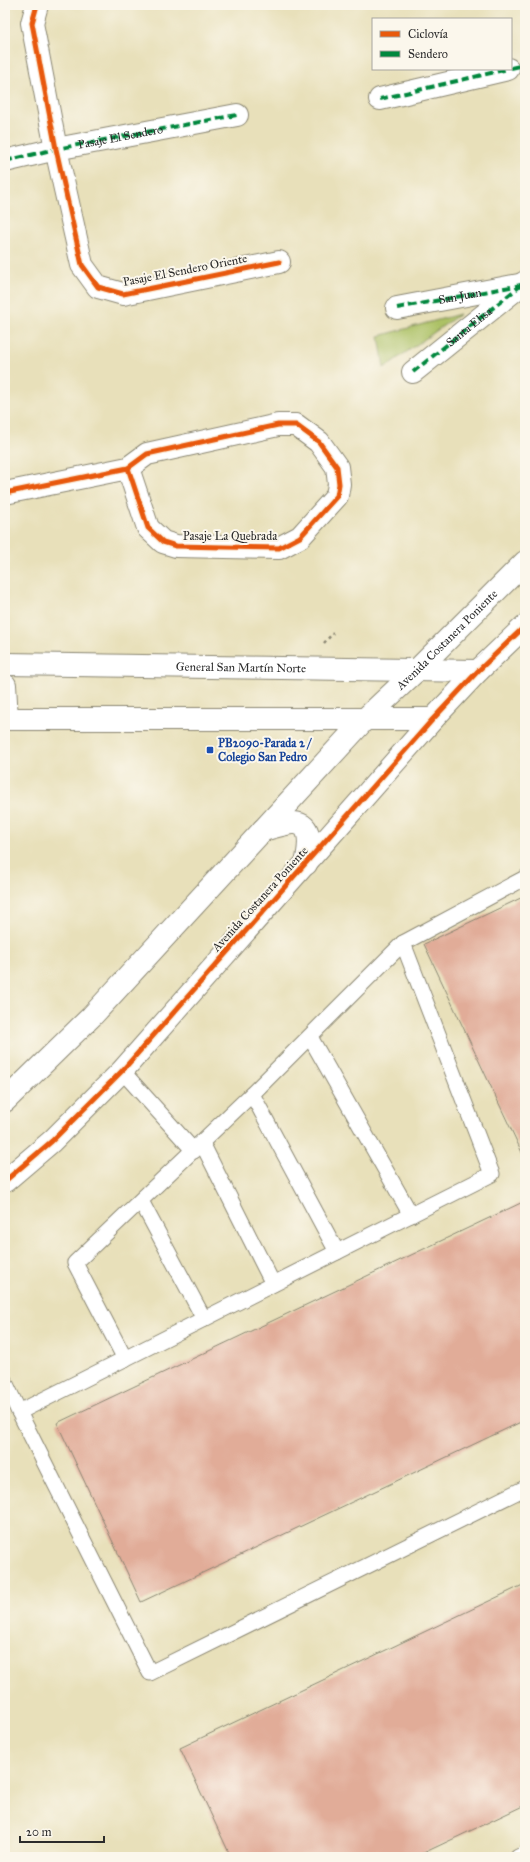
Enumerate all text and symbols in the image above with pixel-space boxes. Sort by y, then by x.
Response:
legend [372,18,512,70]
text: Ciclovía [408,27,449,41]
text: Sendero [408,47,448,61]
street label: Pasaje El Sendero [77,122,164,152]
street label: Pasaje El Sendero Oriente [122,251,248,289]
street label: San Juan [437,285,483,307]
street label: Santa Elisa [443,304,496,350]
street label: Pasaje La Quebrada [183,529,278,543]
street label: Avenida Costanera Poniente [393,587,500,693]
street label: General San Martín Norte [176,660,306,675]
place label: PB2090-Parada 2 / Colegio San Pedro [218,736,313,765]
marker: PB2090-Parada 2 / Colegio San Pedro [205,745,215,755]
street label: Avenida Costanera Poniente [208,844,311,955]
scale bar [20,1818,104,1844]
text: 20 m [26,1825,52,1839]

